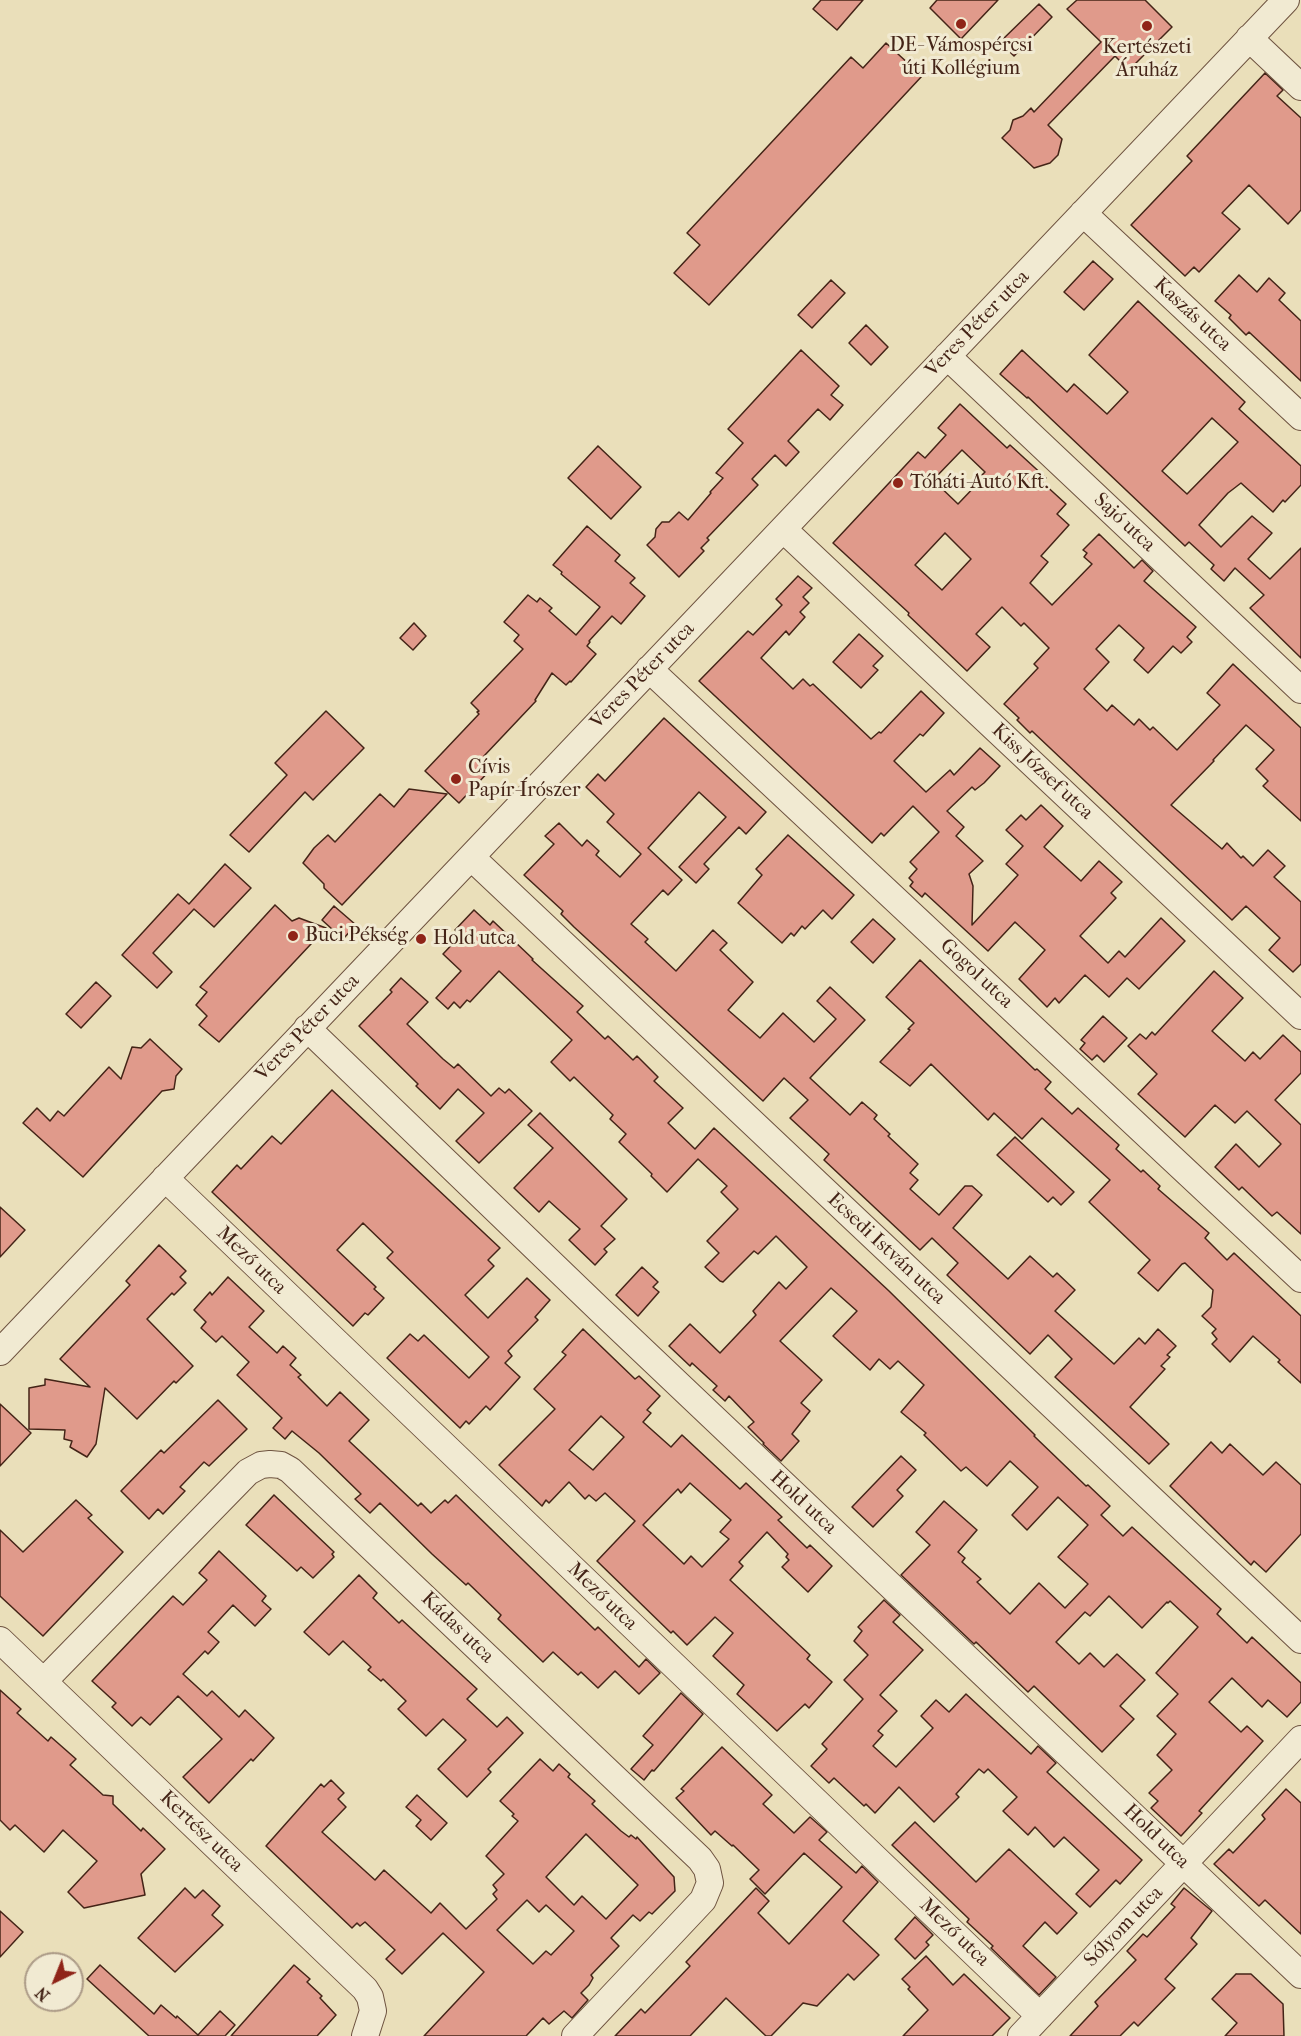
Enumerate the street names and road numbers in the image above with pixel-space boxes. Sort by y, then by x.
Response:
street label: Veres Péter utca [921,265,1035,383]
street label: Kaszás utca [1148,273,1236,357]
street label: Sajó utca [1088,488,1160,558]
street label: Veres Péter utca [586,617,700,735]
street label: Kiss József utca [986,719,1098,825]
street label: Gogol utca [934,934,1018,1014]
street label: Veres Péter utca [251,969,365,1087]
street label: Ecsedi István utca [822,1188,950,1310]
street label: Mező utca [211,1222,291,1300]
street label: Hold utca [765,1466,841,1540]
street label: Mező utca [562,1558,642,1636]
street label: Kádas utca [415,1587,499,1669]
street label: Kertész utca [154,1786,248,1878]
street label: Hold utca [1118,1800,1194,1874]
street label: Sólyom utca [1080,1882,1168,1972]
street label: Mező utca [914,1894,994,1972]

